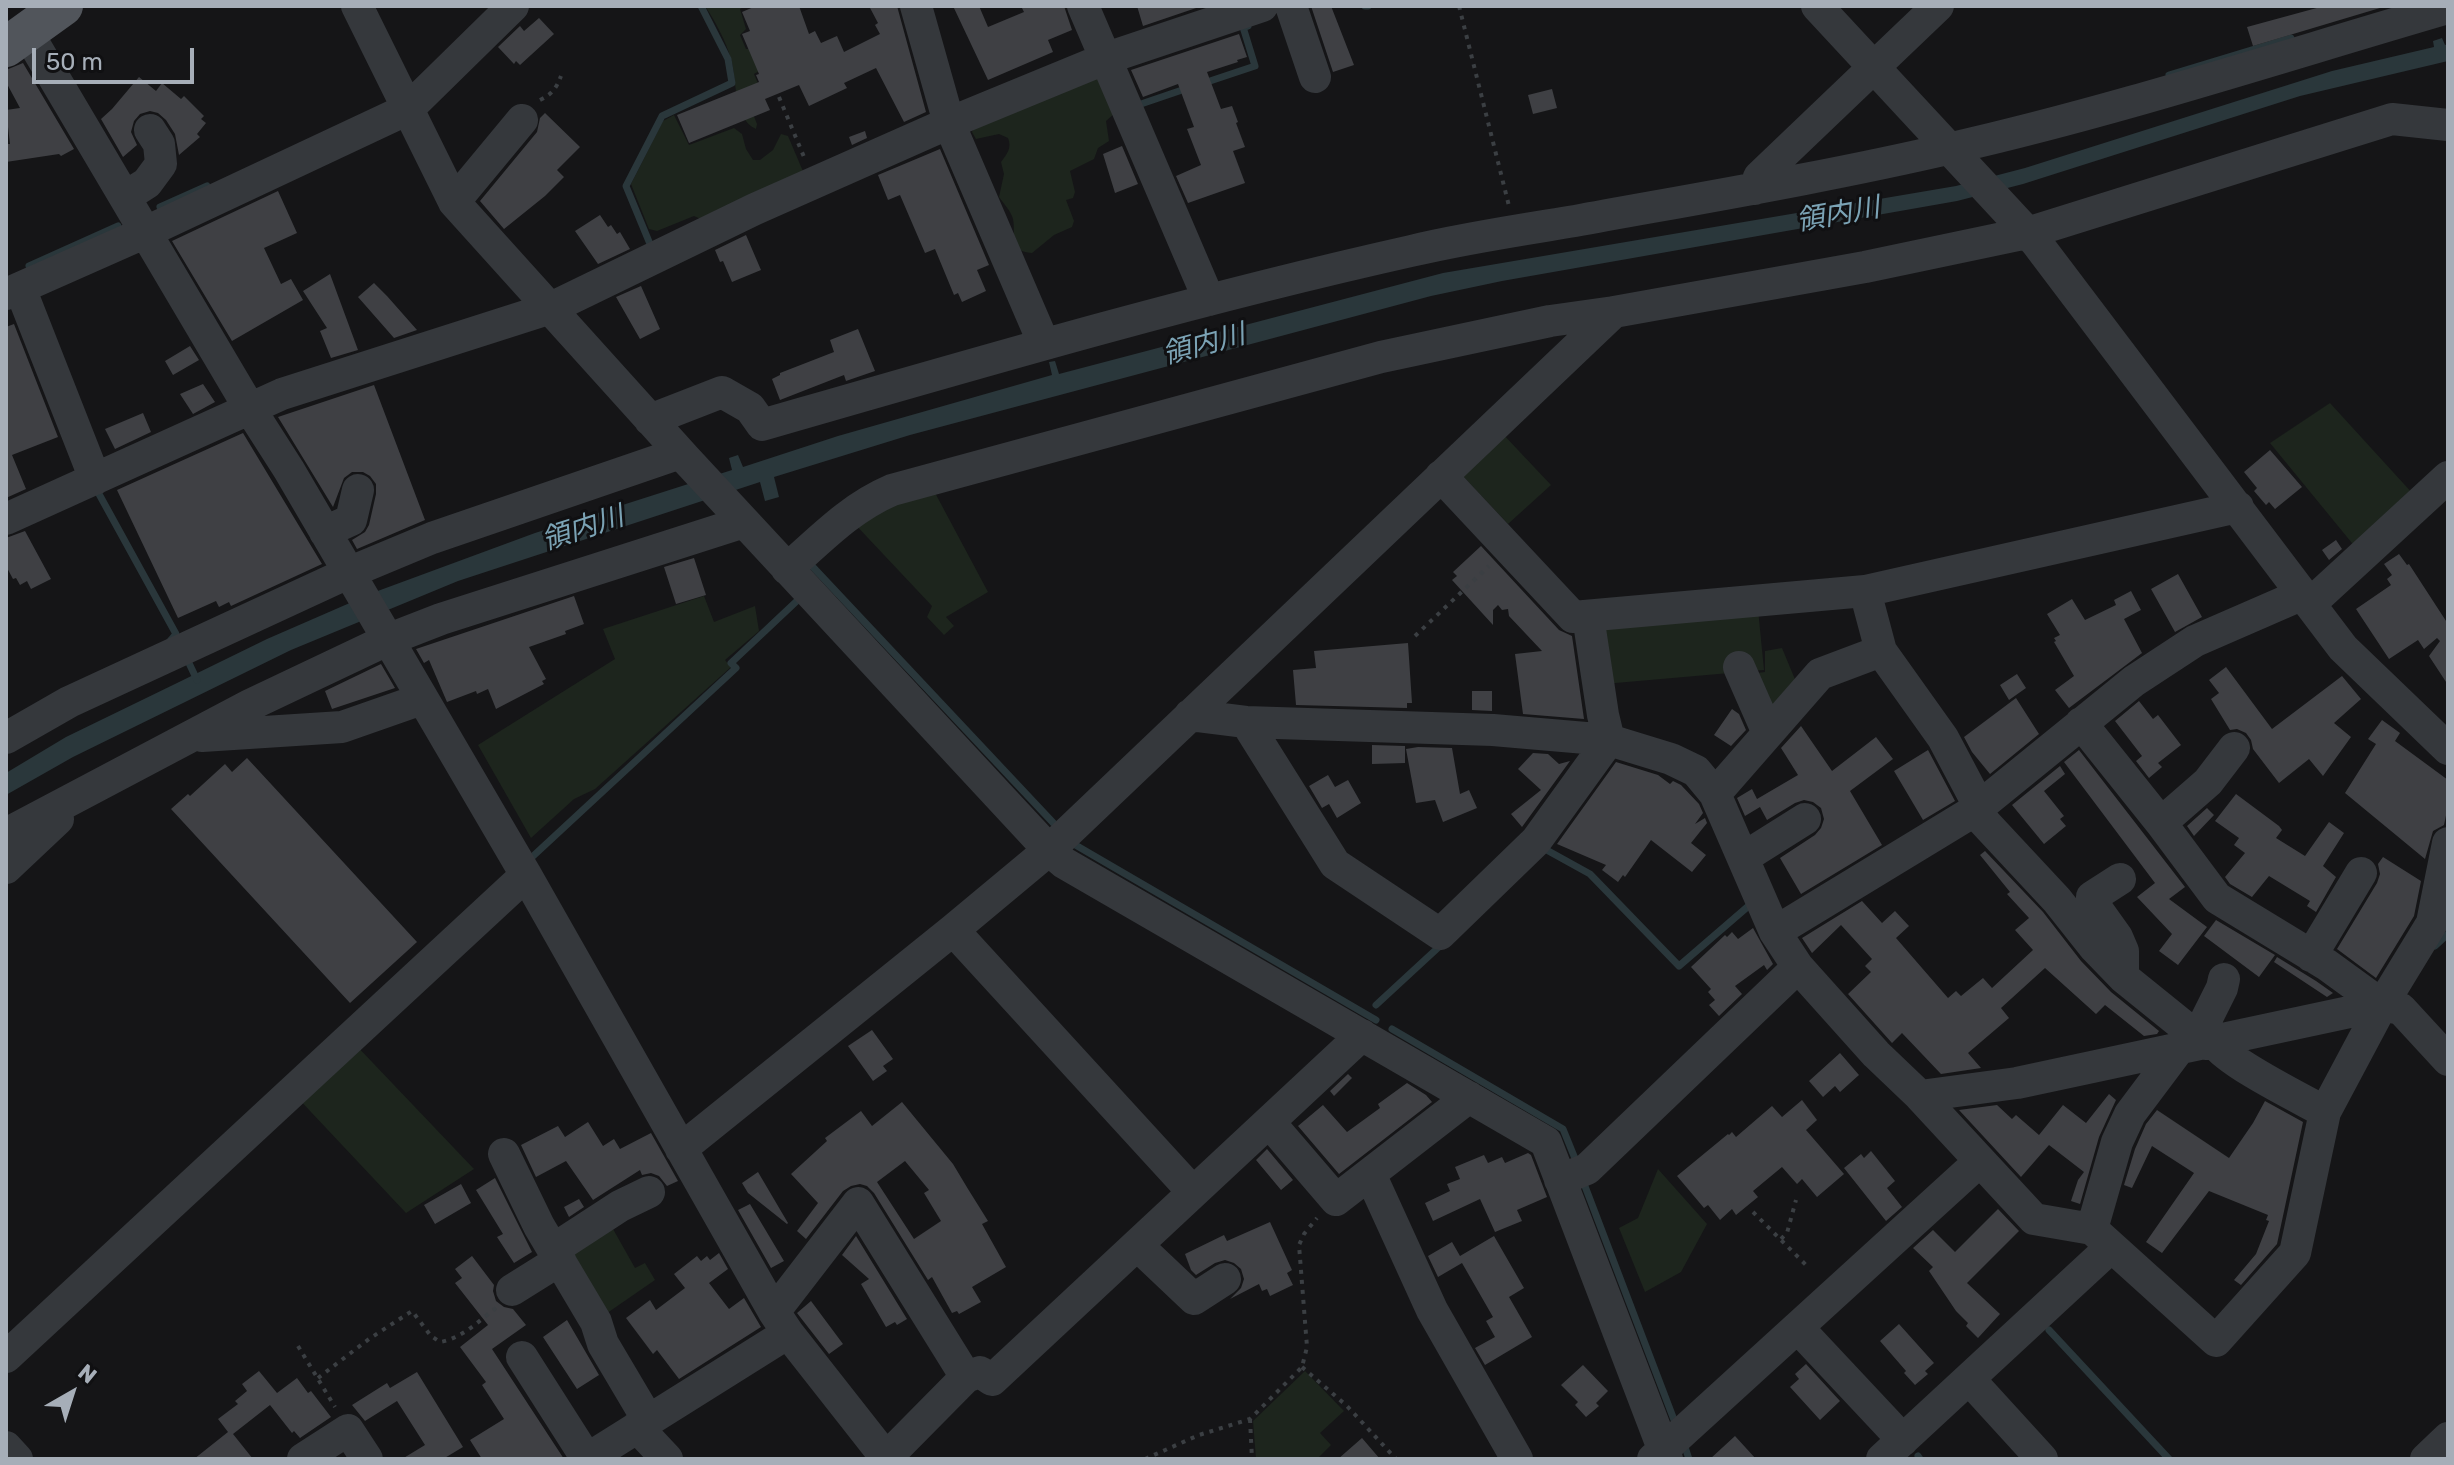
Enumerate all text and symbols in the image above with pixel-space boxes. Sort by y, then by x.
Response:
scale bar [36,32,198,82]
text: 50 m [46,48,103,76]
water label: 領内川 [1794,191,1882,239]
water label: 領内川 [1159,318,1249,372]
water label: 領内川 [538,500,628,558]
north arrow [32,1353,112,1433]
text: N [73,1358,102,1389]

